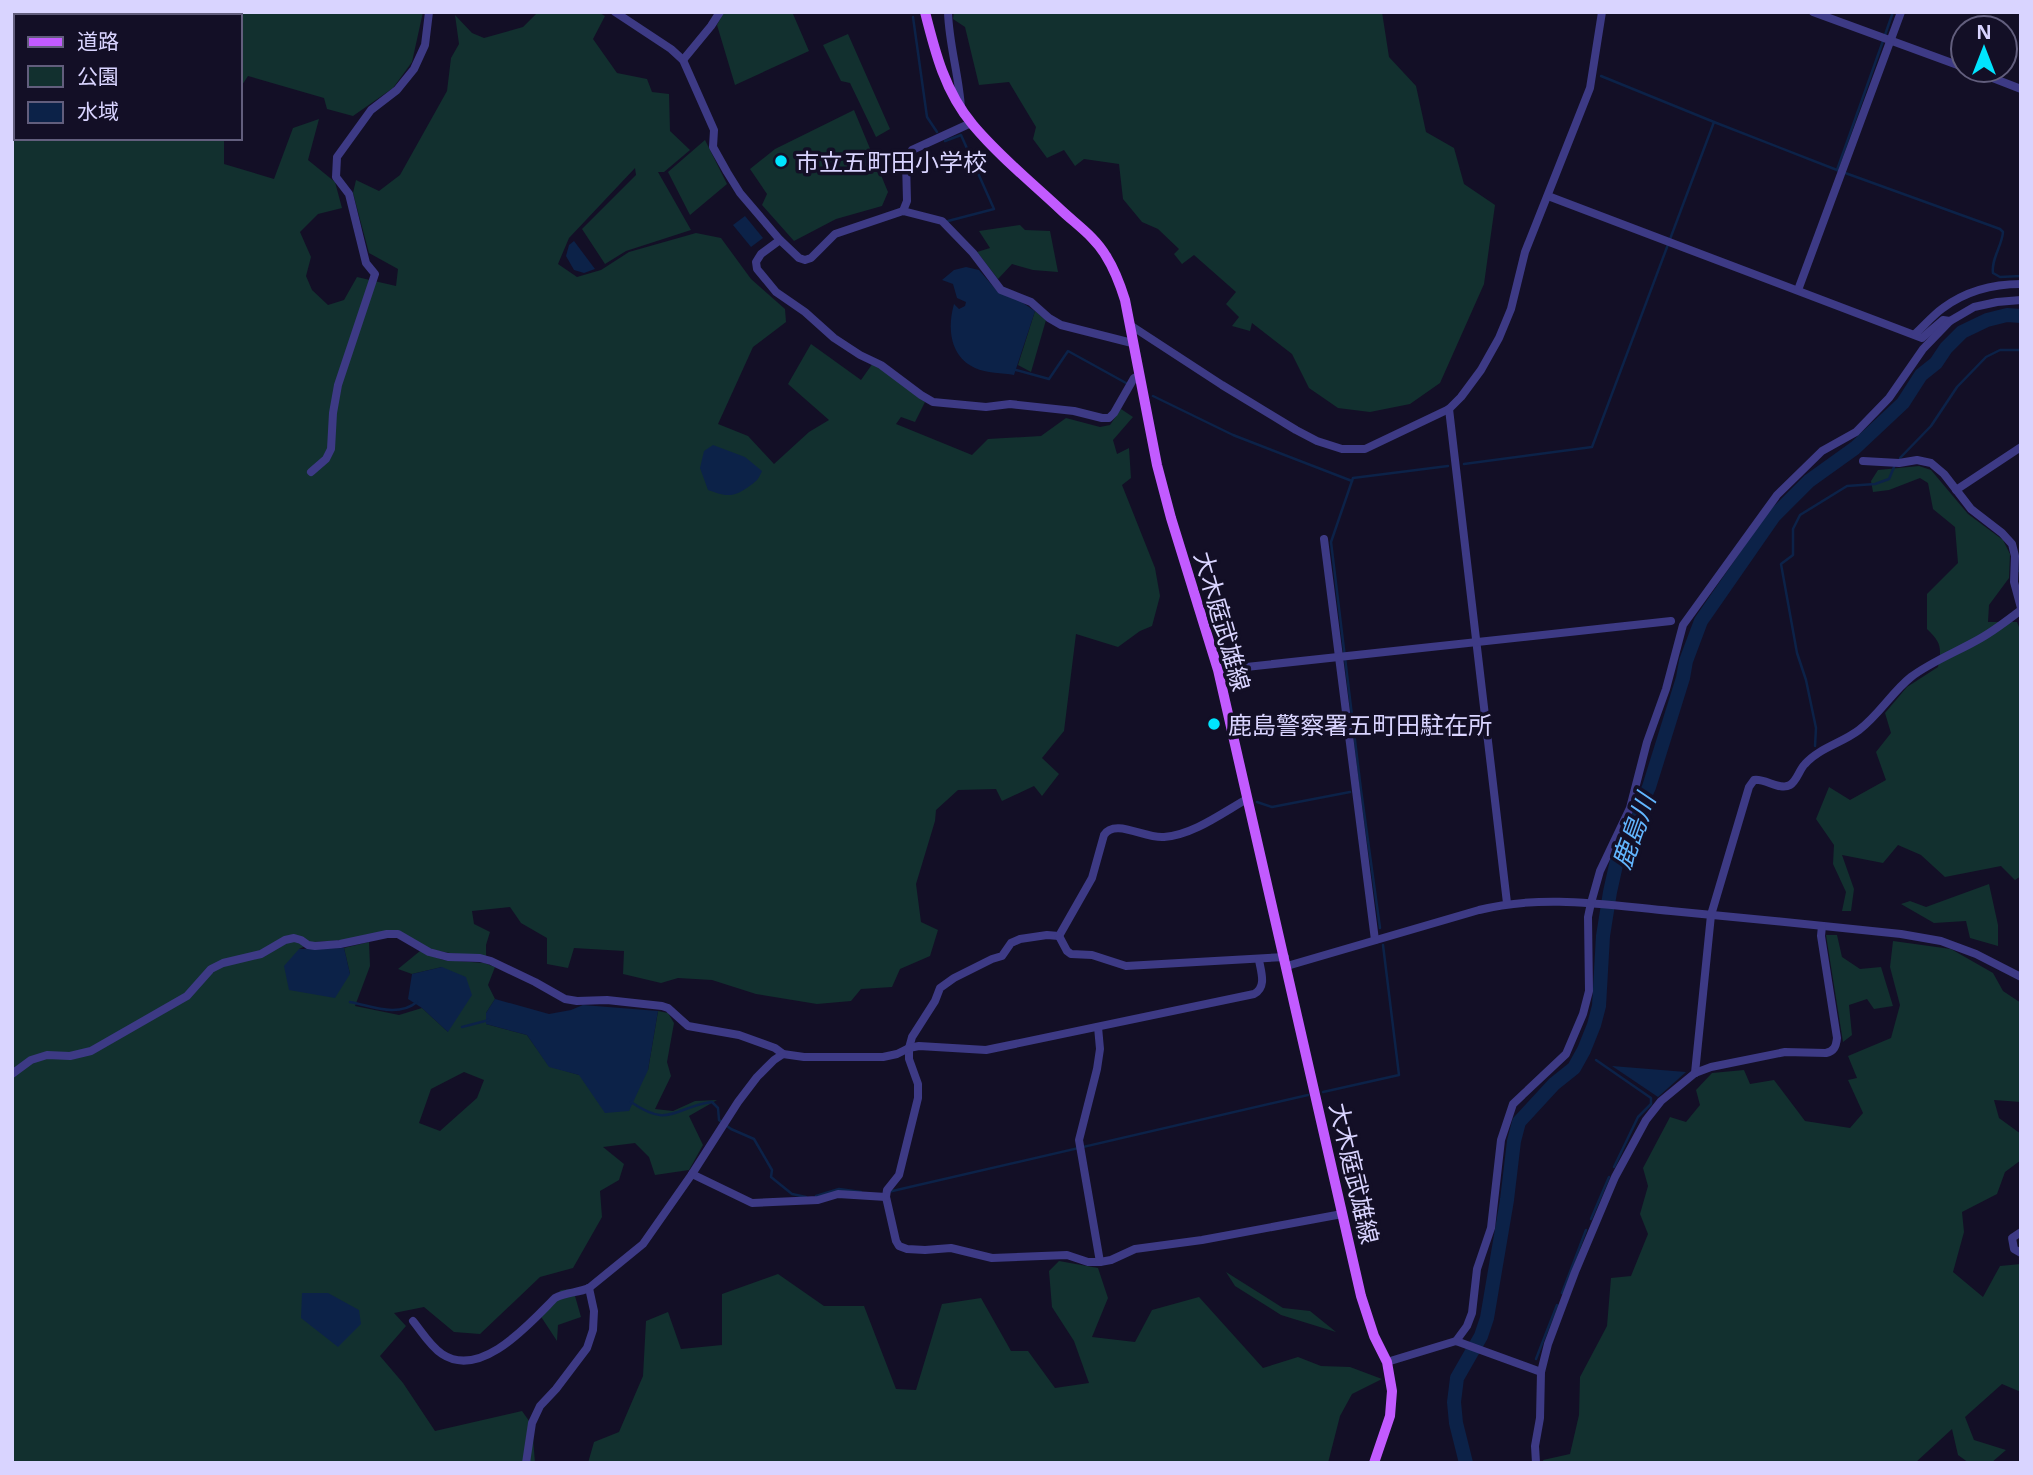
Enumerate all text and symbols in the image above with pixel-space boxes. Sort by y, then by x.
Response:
legend [14,14,242,140]
north arrow [1949,14,2019,84]
text: N [1976,19,1992,45]
text: 道路 [77,27,119,55]
text: 公園 [77,62,119,90]
text: 水域 [77,97,119,125]
place label: 市立五町田小学校 [795,145,987,178]
marker: 市立五町田小学校 [773,153,789,169]
street label: 大木庭武雄線 [1187,547,1259,695]
place label: 鹿島警察署五町田駐在所 [1228,708,1492,741]
marker: 鹿島警察署五町田駐在所 [1206,716,1222,732]
water label: 鹿島川 [1603,785,1664,874]
street label: 大木庭武雄線 [1323,1099,1387,1247]

